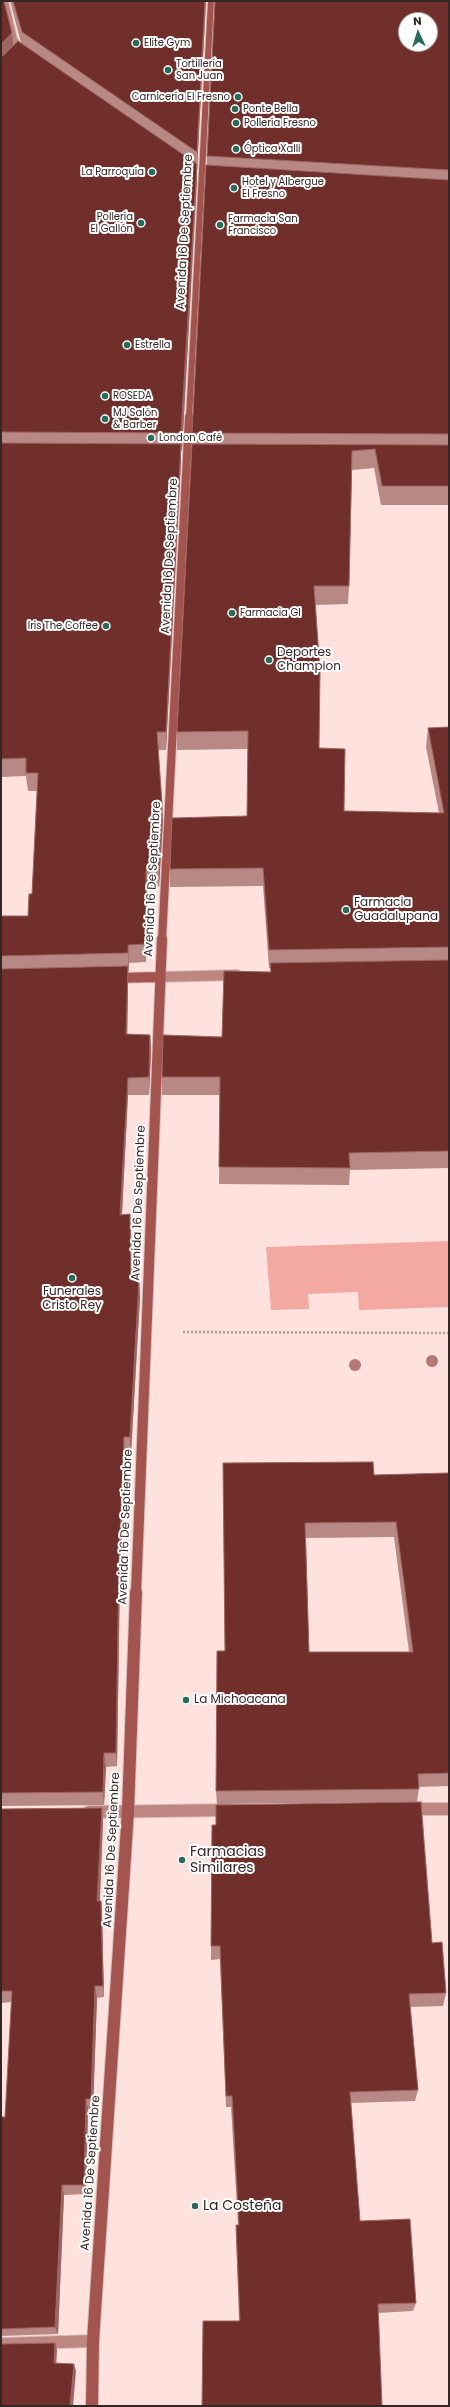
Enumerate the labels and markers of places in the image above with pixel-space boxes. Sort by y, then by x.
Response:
place label: Elite Gym [144,37,190,49]
marker: Elite Gym [131,38,141,48]
place label: Tortillería San Juan [176,58,223,82]
marker: Tortillería San Juan [163,65,173,75]
place label: Carnicería El Fresno [132,91,230,103]
marker: Carnicería El Fresno [233,92,243,102]
place label: Ponte Bella [243,103,298,115]
marker: Ponte Bella [230,104,240,114]
place label: Pollería Fresno [244,117,316,129]
marker: Pollería Fresno [231,118,241,128]
place label: Óptica Xalli [244,143,301,155]
marker: Óptica Xalli [231,144,241,154]
place label: La Parroquía [81,166,144,178]
marker: La Parroquía [147,167,157,177]
place label: Hotel y Albergue El Fresno [242,176,324,200]
marker: Hotel y Albergue El Fresno [229,183,239,193]
place label: Pollería El Gallón [90,211,133,234]
place label: Farmacia San Francisco [228,213,298,236]
marker: Pollería El Gallón [136,218,146,228]
marker: Farmacia San Francisco [215,220,225,230]
place label: Estrella [135,339,171,351]
marker: Estrella [122,340,132,350]
place label: ROSEDA [113,390,152,402]
marker: ROSEDA [100,391,110,401]
place label: MJ Salón & Barber [113,407,157,430]
marker: MJ Salón & Barber [100,414,110,424]
place label: London Café [159,432,222,444]
marker: London Café [146,433,156,443]
place label: Farmacia GI [240,607,301,619]
marker: Farmacia GI [227,608,237,618]
place label: Iris The Coffee [28,620,98,632]
marker: Iris The Coffee [101,621,111,631]
place label: Deportes Champion [277,646,341,674]
marker: Deportes Champion [264,655,274,665]
place label: Farmacia Guadalupana [354,896,438,924]
marker: Farmacia Guadalupana [341,905,351,915]
marker: Funerales Cristo Rey [67,1273,77,1283]
place label: Funerales Cristo Rey [42,1285,102,1313]
place label: La Michoacana [194,1693,286,1707]
marker: La Michoacana [181,1695,191,1705]
place label: Farmacias Similares [190,1844,264,1876]
marker: Farmacias Similares [177,1855,187,1865]
place label: La Costeña [203,2198,282,2214]
marker: La Costeña [190,2201,200,2211]

